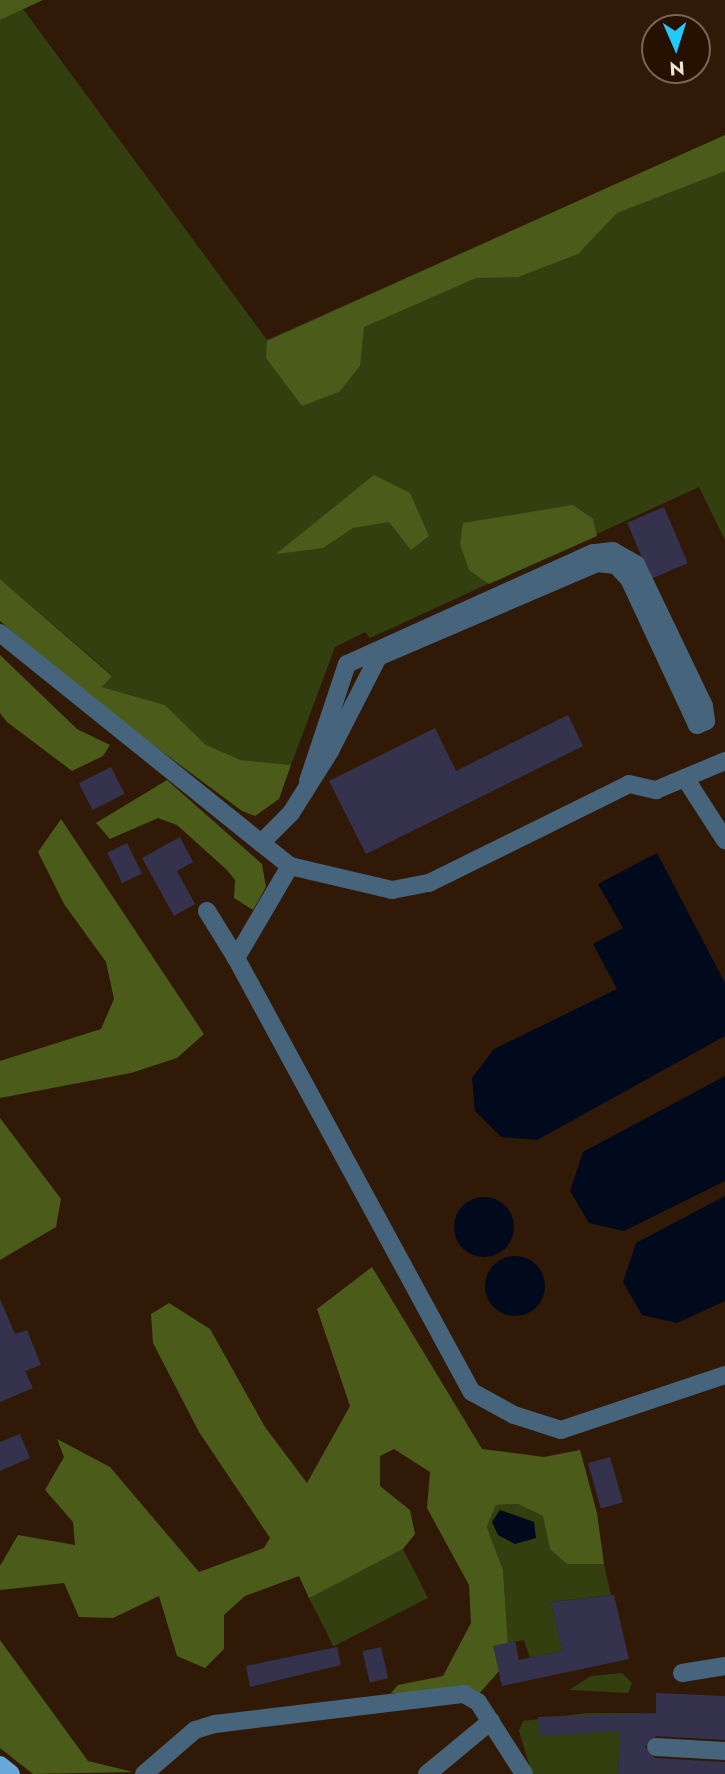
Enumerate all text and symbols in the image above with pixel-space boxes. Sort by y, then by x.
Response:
north arrow [641,14,711,84]
text: N [669,55,685,82]

